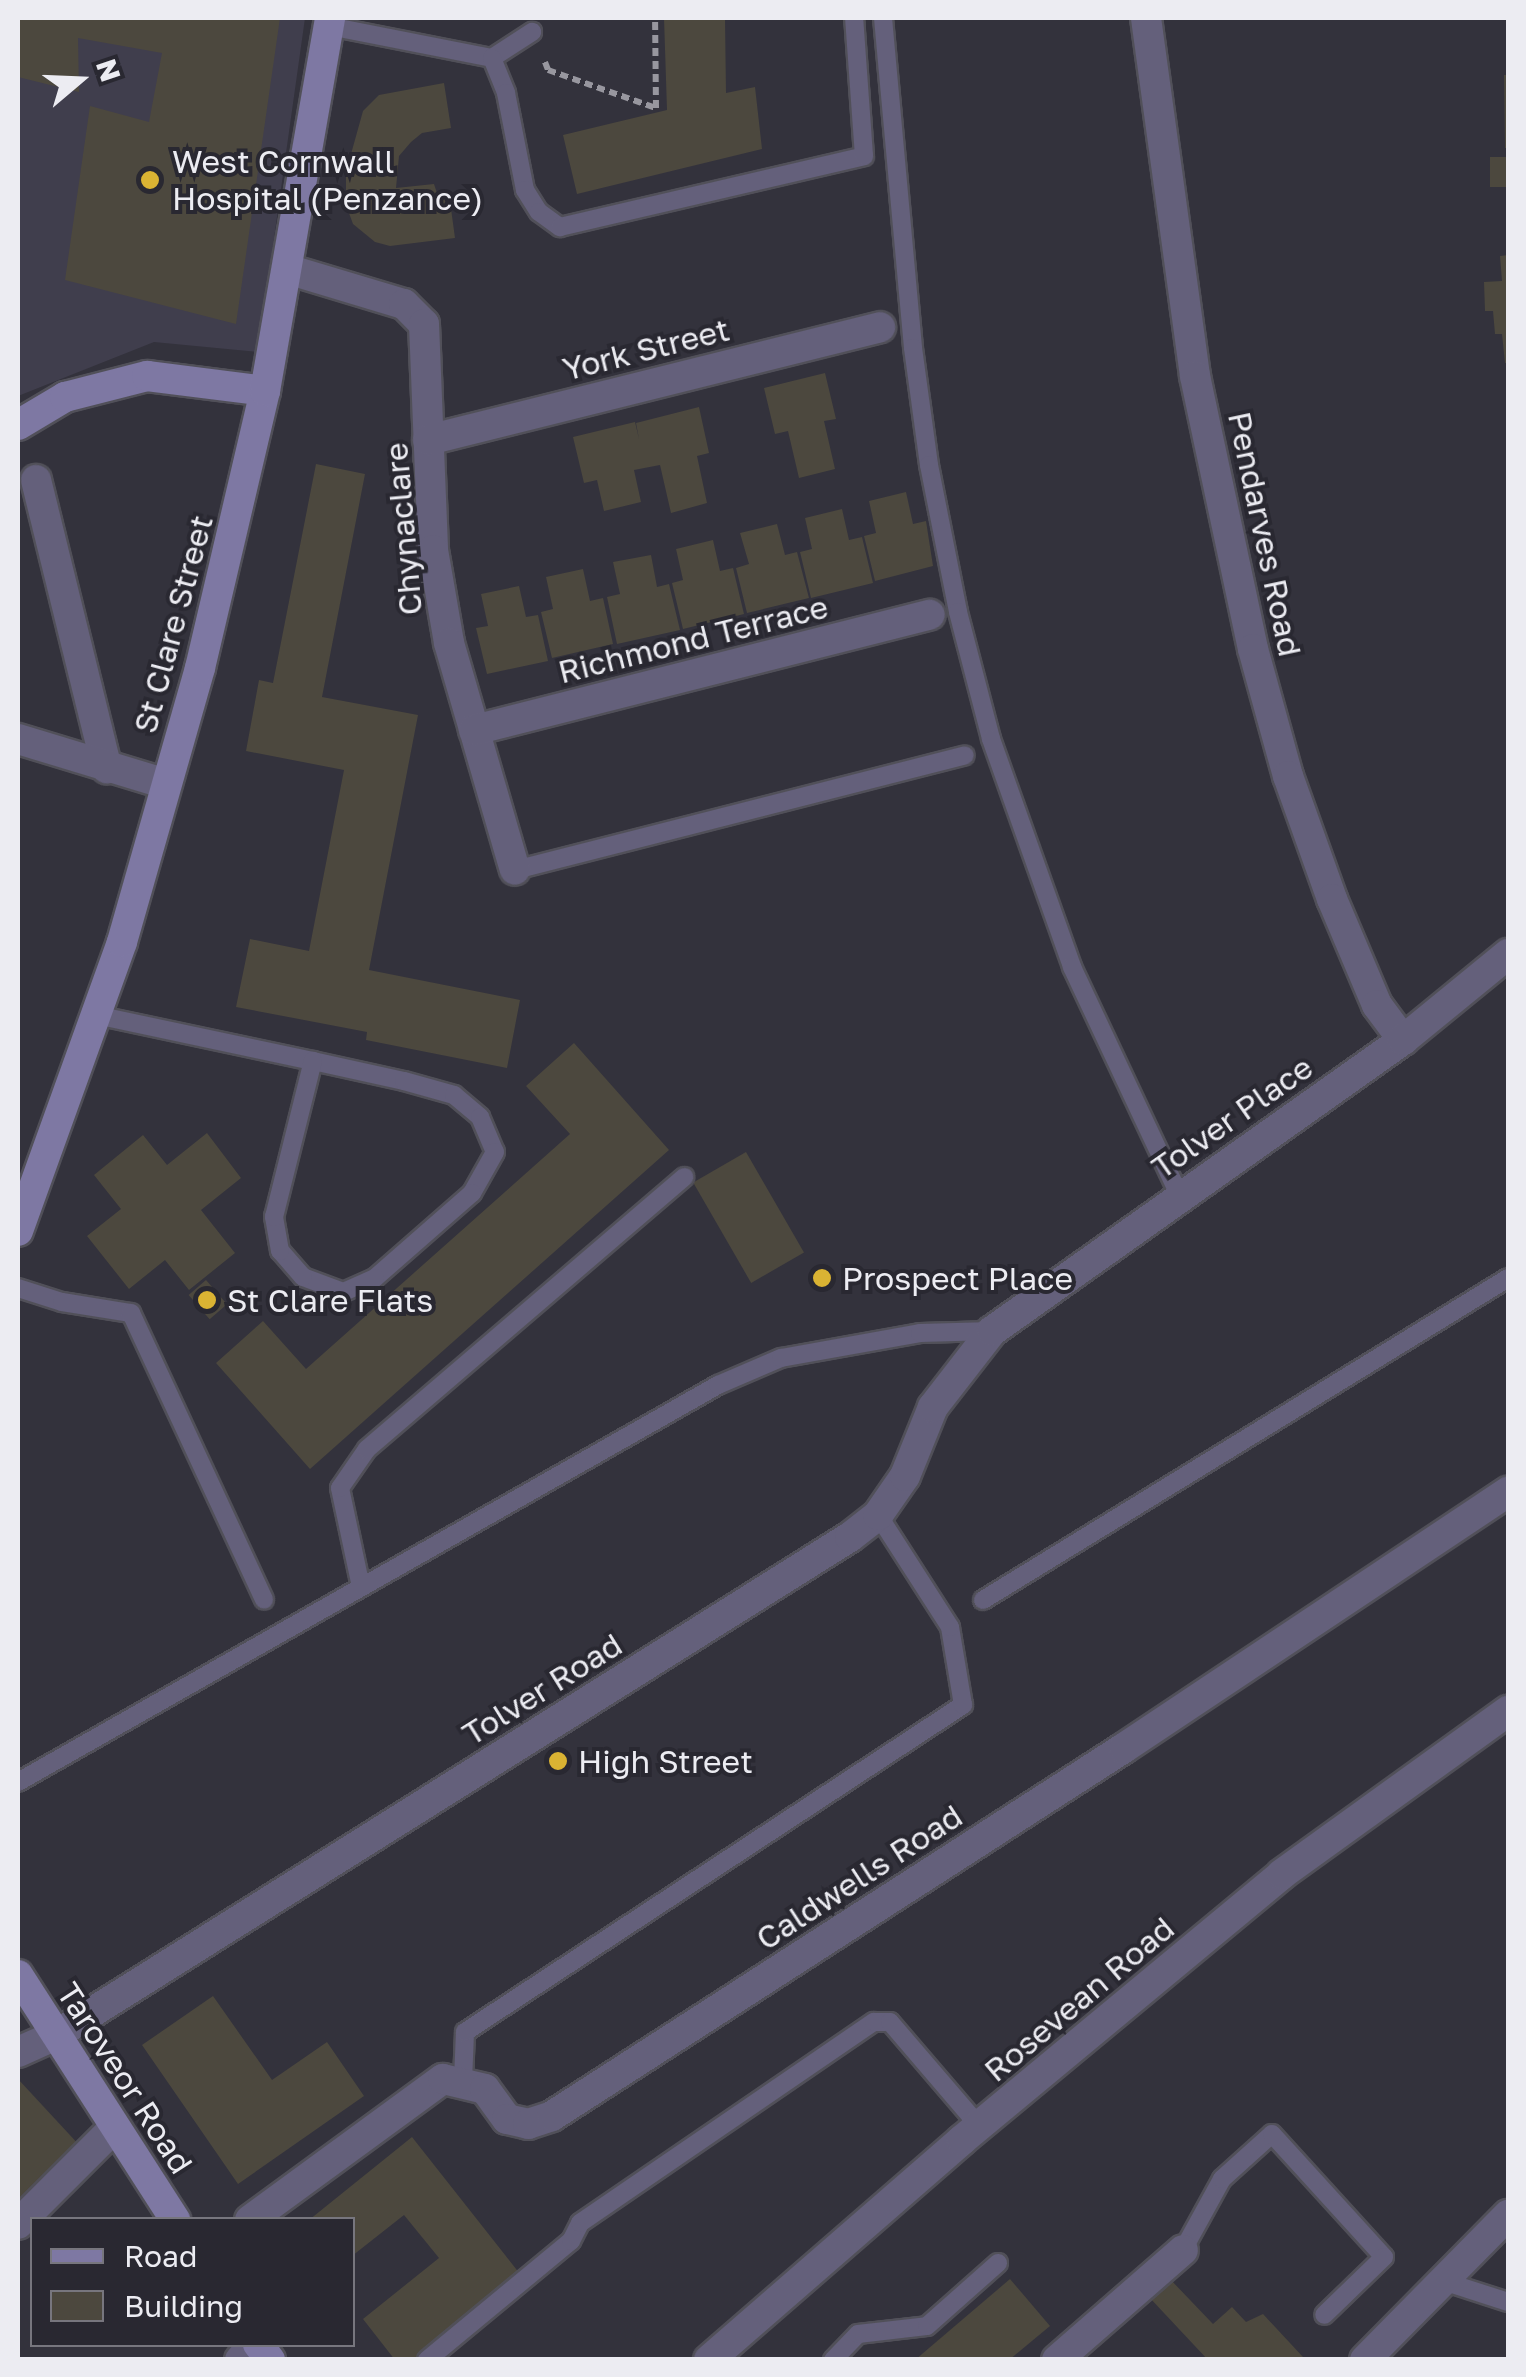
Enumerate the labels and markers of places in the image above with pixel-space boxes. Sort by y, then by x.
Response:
place label: West Cornwall Hospital (Penzance) [172,143,483,218]
marker: West Cornwall Hospital (Penzance) [137,167,163,193]
place label: Prospect Place [842,1259,1073,1297]
marker: Prospect Place [811,1267,833,1289]
place label: St Clare Flats [227,1281,433,1319]
marker: St Clare Flats [196,1289,218,1311]
place label: High Street [578,1742,753,1780]
marker: High Street [547,1750,569,1772]

